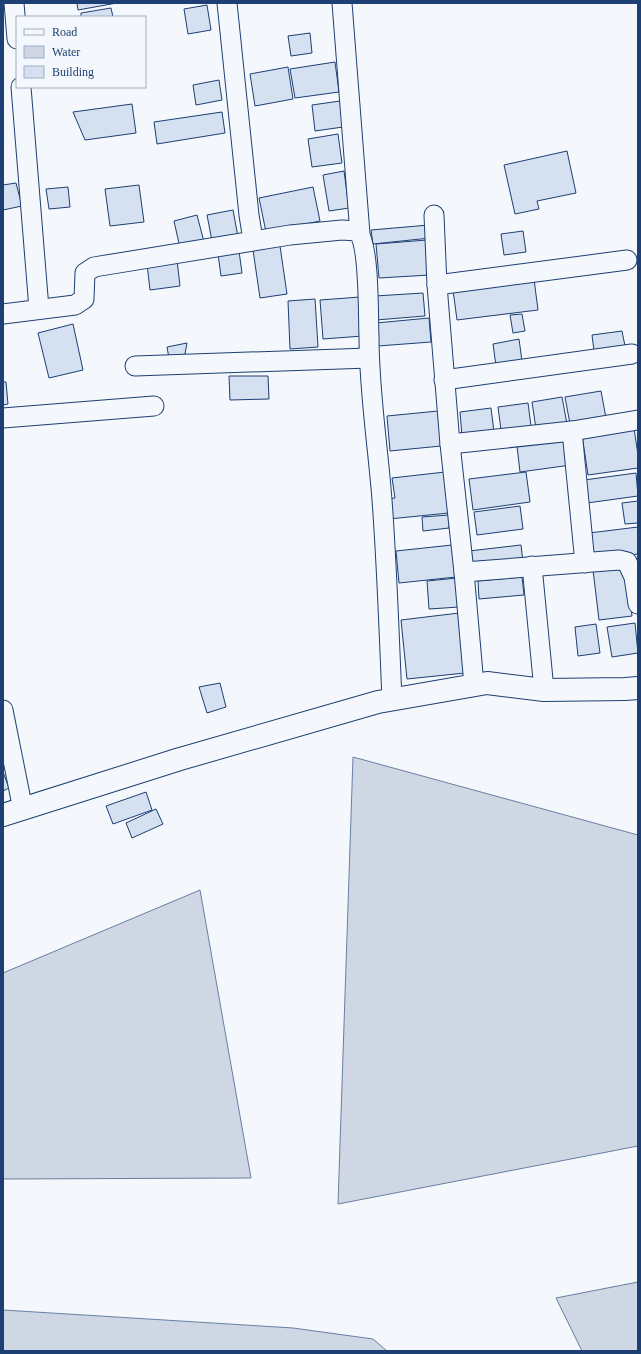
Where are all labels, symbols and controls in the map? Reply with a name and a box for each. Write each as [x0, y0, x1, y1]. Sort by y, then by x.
legend [16, 16, 146, 88]
text: Road [52, 25, 77, 39]
text: Water [52, 45, 80, 59]
text: Building [52, 65, 94, 79]

